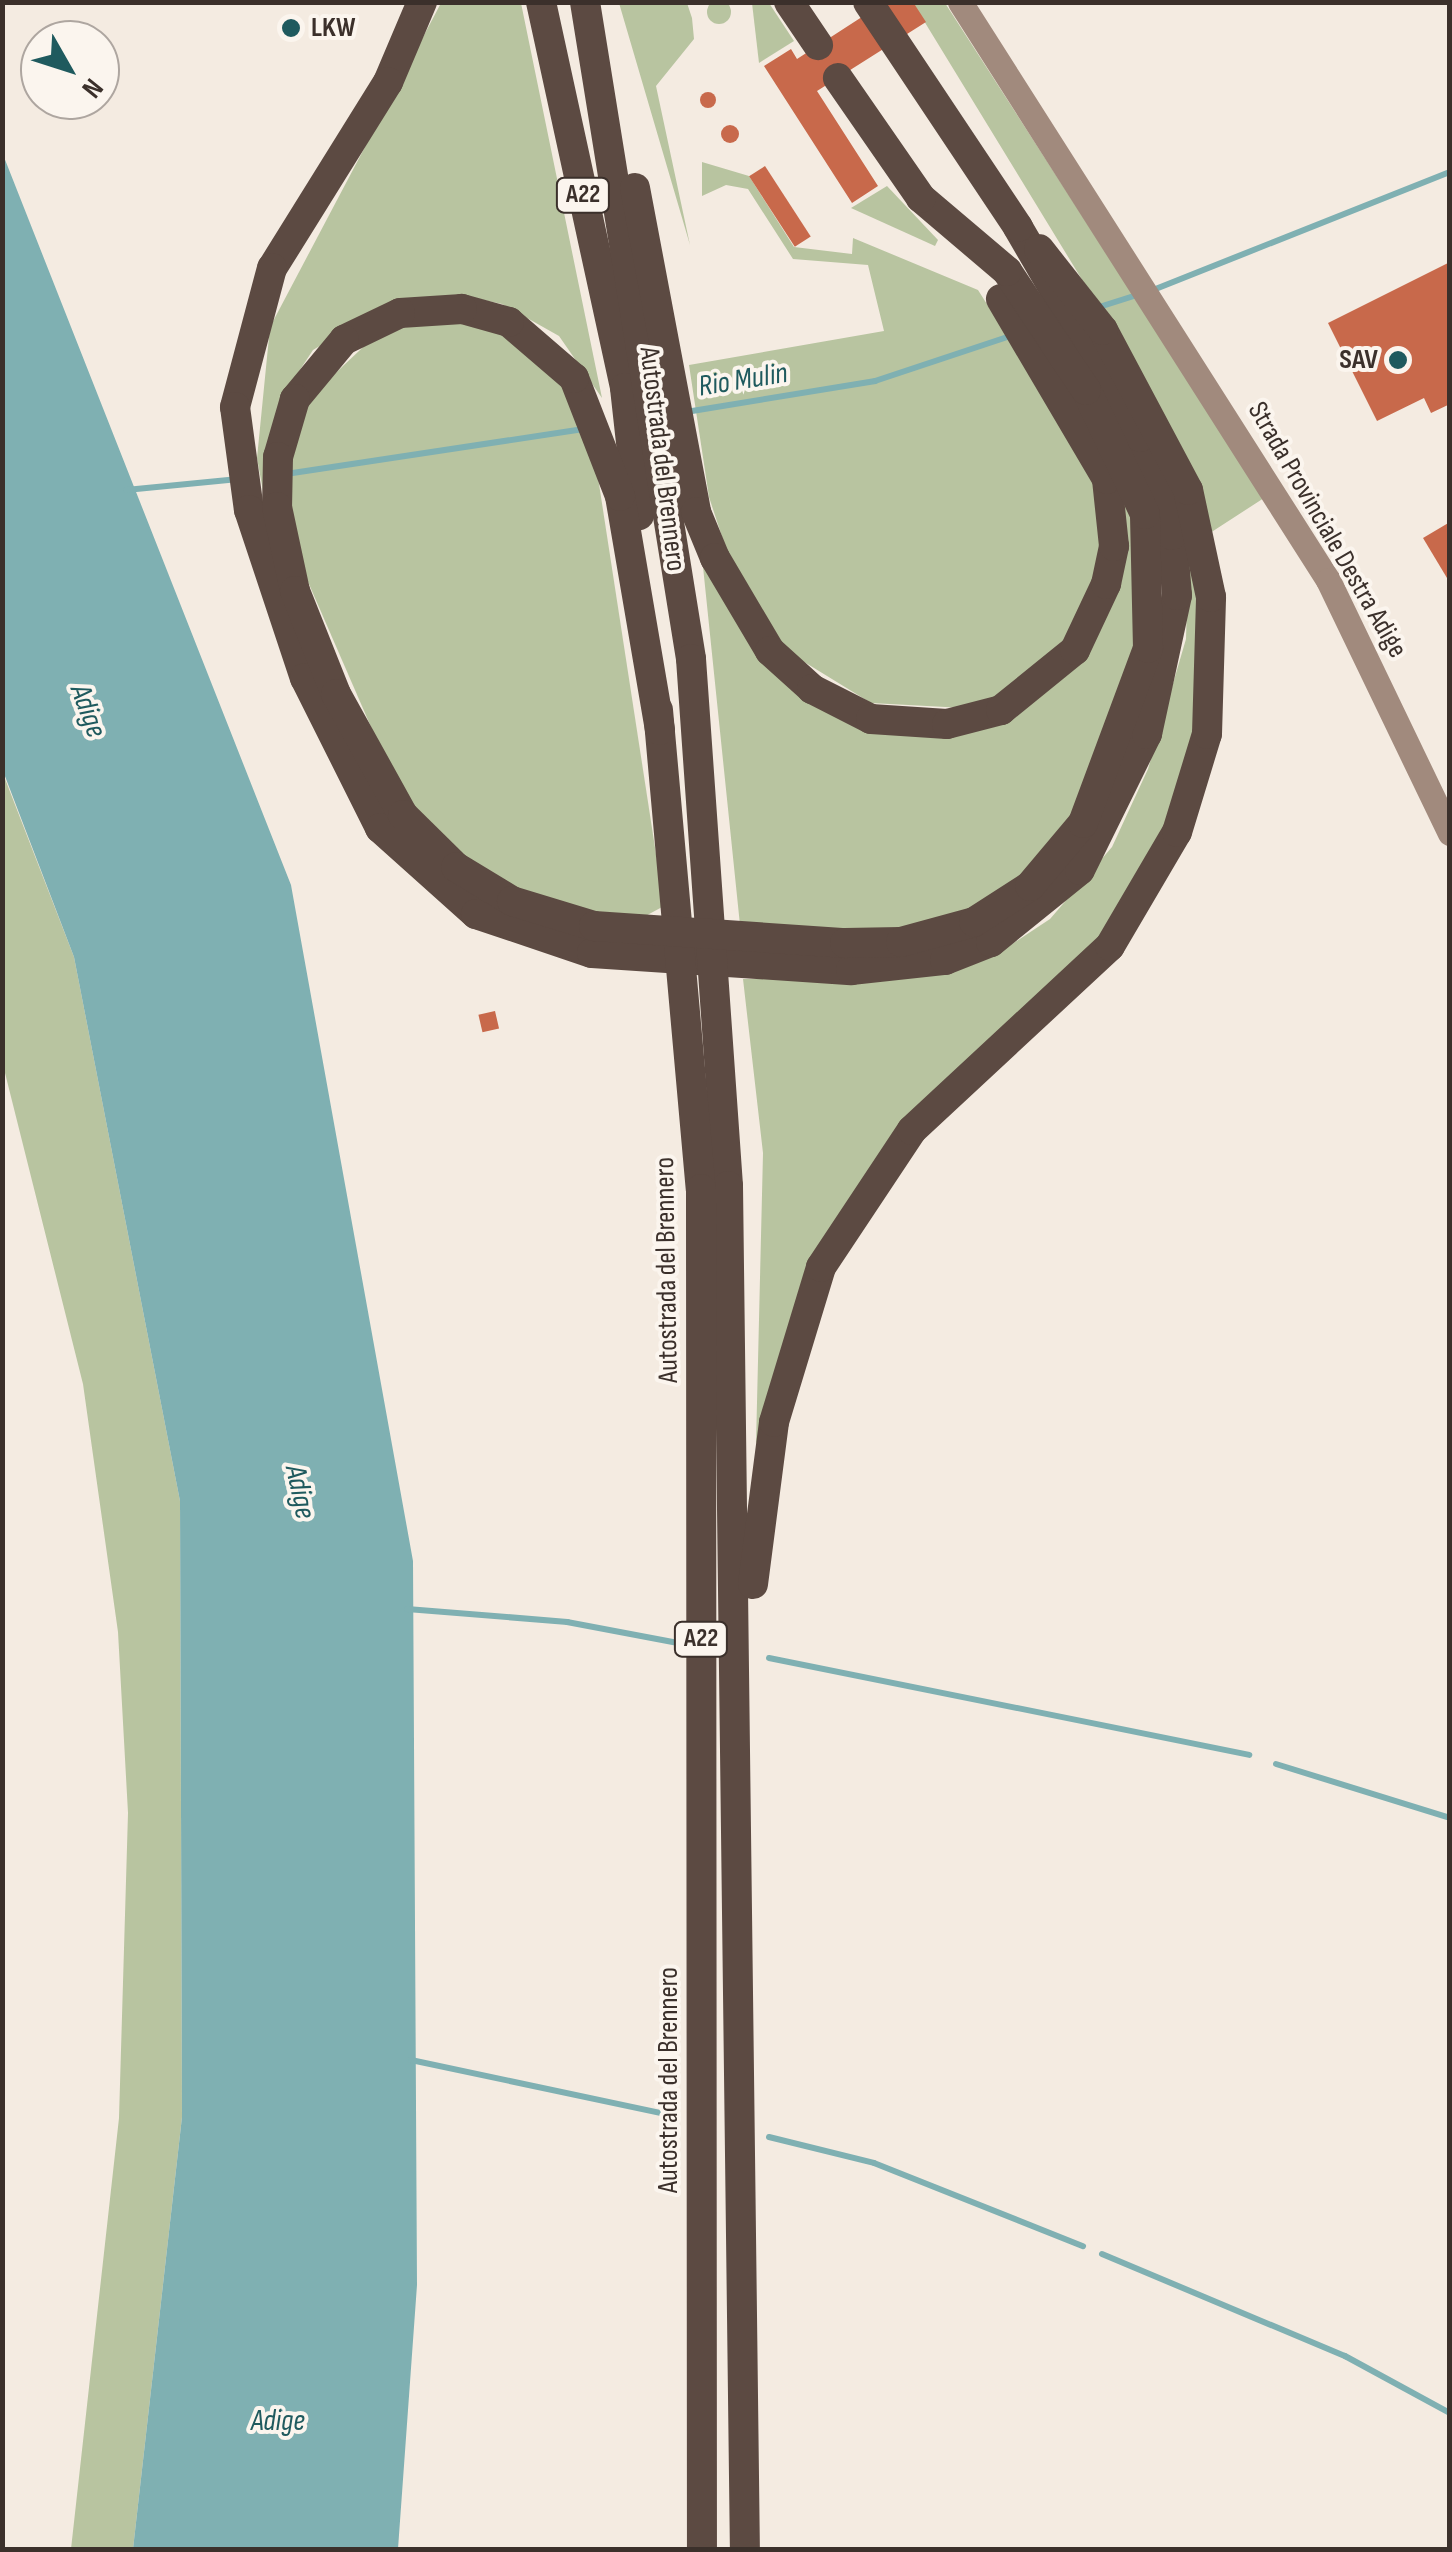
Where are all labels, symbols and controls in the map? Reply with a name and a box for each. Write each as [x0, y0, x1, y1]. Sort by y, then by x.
place label: LKW [311, 11, 356, 45]
marker: LKW [280, 17, 302, 39]
north arrow [20, 20, 120, 120]
text: N [75, 72, 110, 104]
road number: A22 [556, 175, 610, 215]
place label: SAV [1339, 343, 1378, 377]
street label: Autostrada del Brennero [632, 345, 692, 573]
marker: SAV [1387, 349, 1409, 371]
water label: Rio Mulin [696, 355, 790, 405]
street label: Strada Provinciale Destra Adige [1240, 396, 1414, 664]
water label: Adige [62, 680, 114, 742]
street label: Autostrada del Brennero [648, 1157, 686, 1383]
water label: Adige [277, 1462, 323, 1522]
road number: A22 [674, 1619, 728, 1659]
street label: Autostrada del Brennero [652, 1967, 686, 2193]
water label: Adige [251, 2403, 305, 2439]

